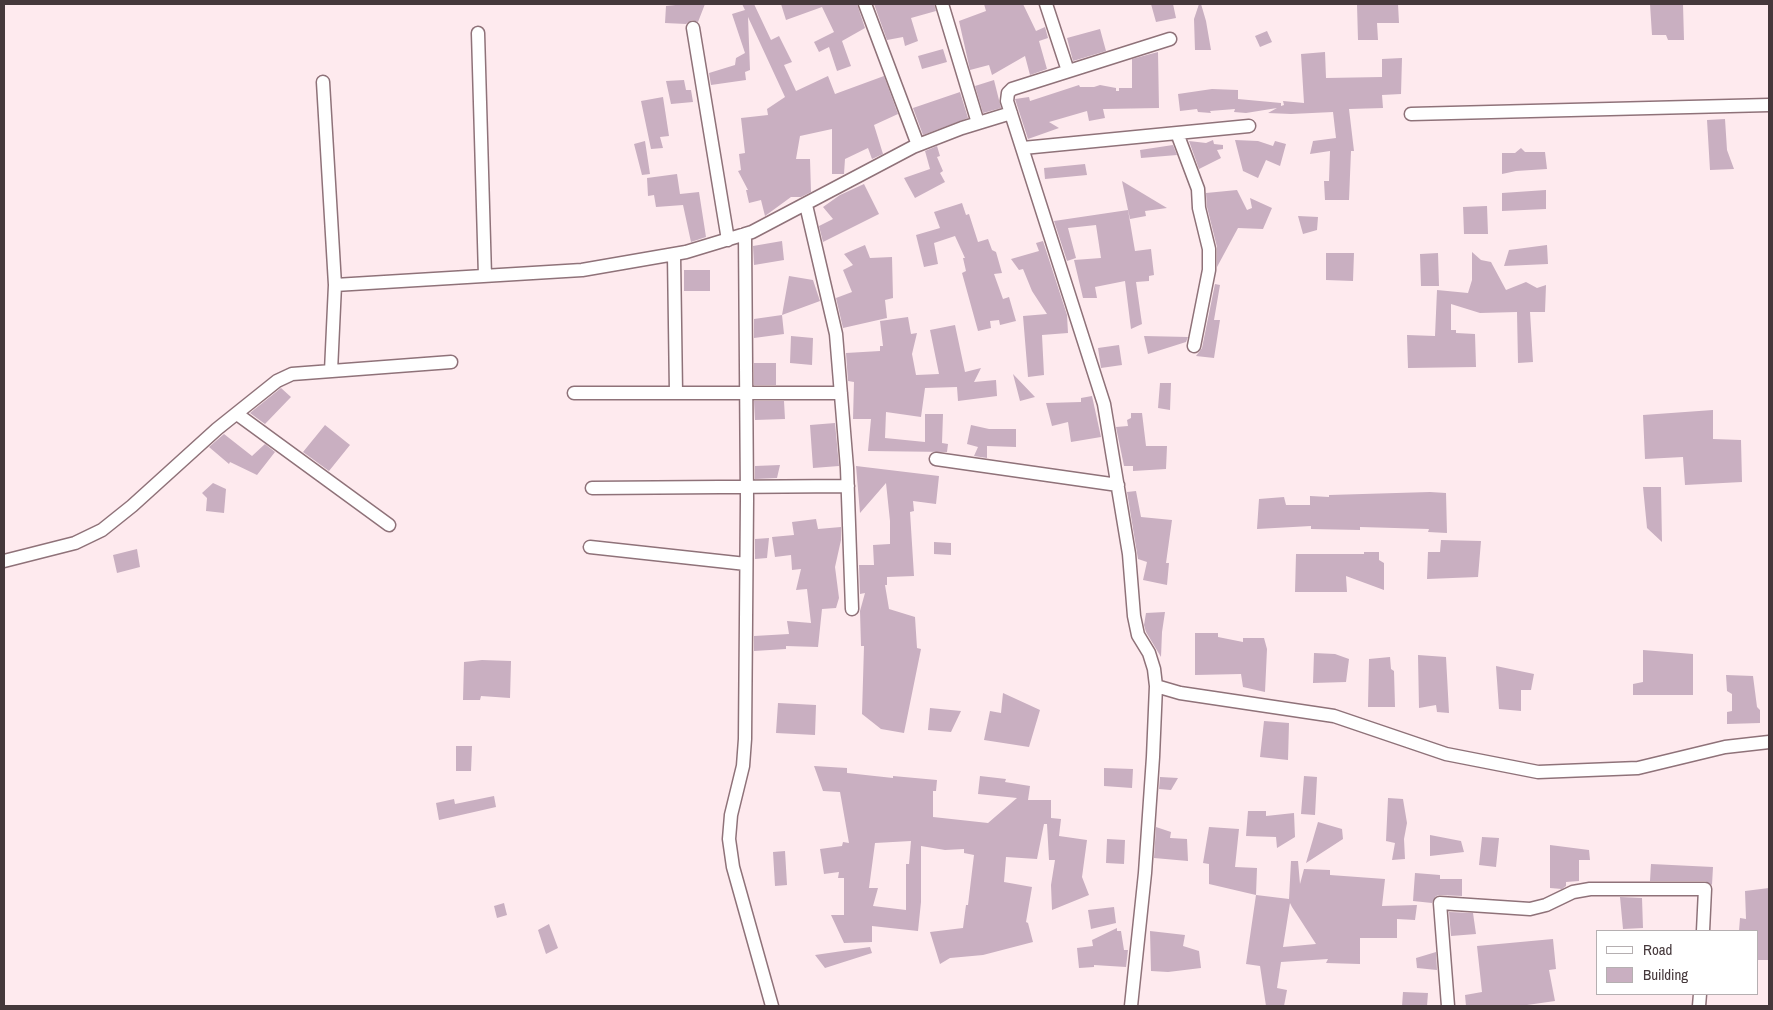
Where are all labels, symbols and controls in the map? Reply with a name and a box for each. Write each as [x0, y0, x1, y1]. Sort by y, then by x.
legend [1596, 930, 1758, 995]
text: Road [1643, 939, 1672, 960]
text: Building [1643, 964, 1688, 985]

